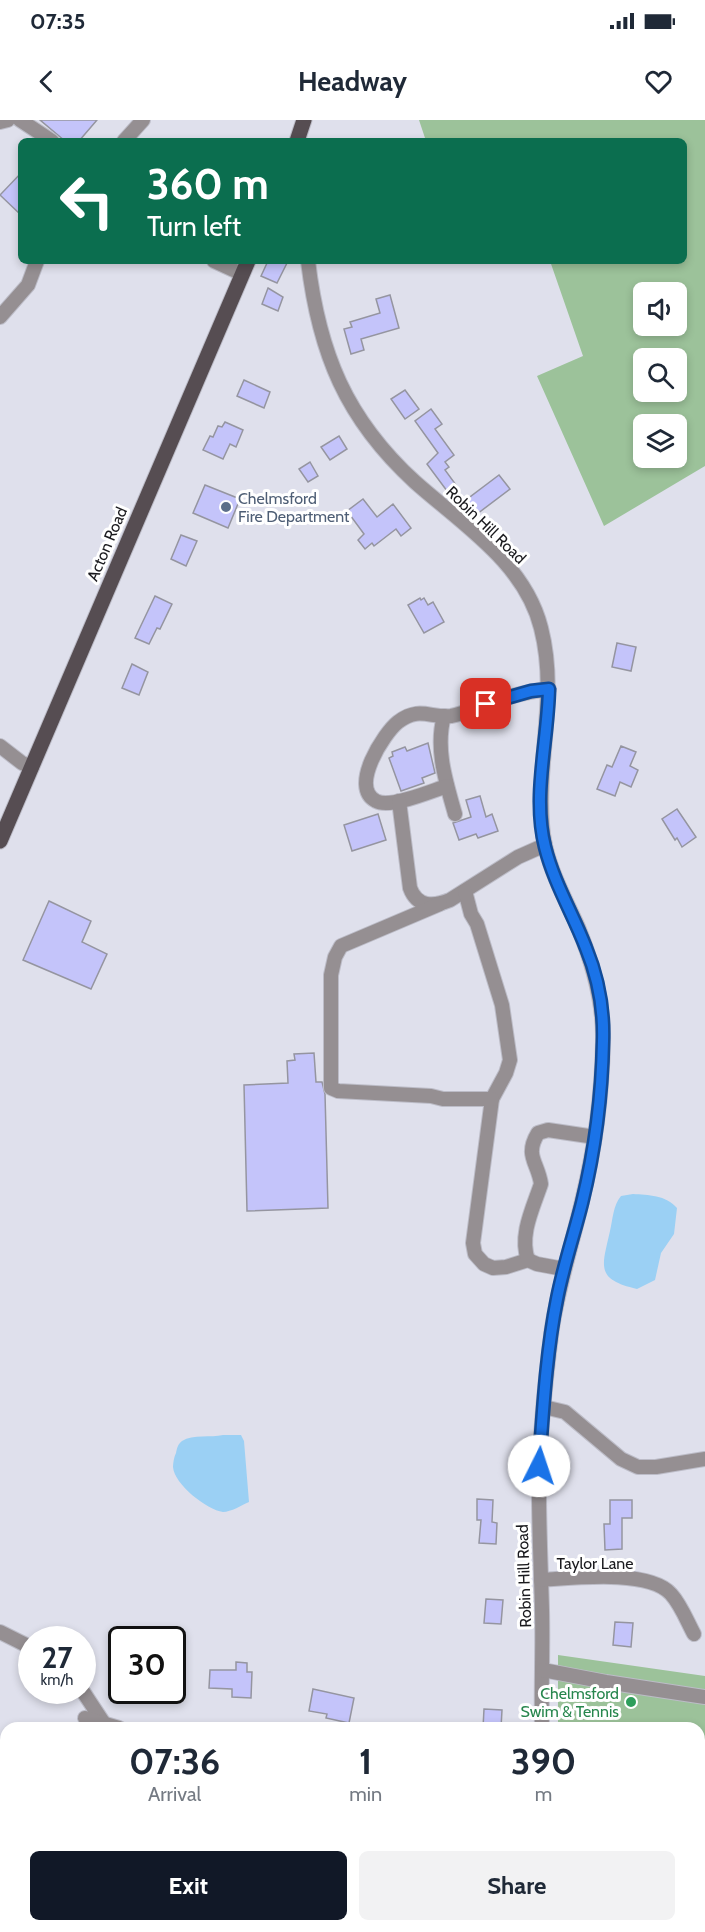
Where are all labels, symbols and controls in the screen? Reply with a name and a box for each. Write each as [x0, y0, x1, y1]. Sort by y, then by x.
text: 07:35 [30, 8, 85, 35]
icon: back [30, 65, 63, 98]
text: Headway [298, 65, 407, 98]
icon: heart [642, 65, 675, 98]
text: 360 m [147, 158, 269, 210]
icon: left [48, 162, 126, 240]
text: Turn left [147, 210, 241, 243]
map controls [633, 282, 687, 468]
button: sound [633, 282, 687, 336]
button: search [633, 348, 687, 402]
button: layers [633, 414, 687, 468]
street label: Robin Hill Road [442, 482, 530, 568]
place label: Chelmsford Fire Department [238, 489, 350, 526]
marker: Chelmsford Fire Department [219, 500, 233, 514]
street label: Acton Road [83, 504, 131, 584]
pin [460, 678, 511, 729]
icon: arrive [469, 687, 502, 720]
position arrow [507, 1434, 571, 1498]
street label: Robin Hill Road [513, 1524, 535, 1628]
street label: Taylor Lane [557, 1554, 633, 1573]
speed limit sign: 30 [108, 1626, 186, 1704]
text: 27 [41, 1639, 73, 1676]
text: km/h [41, 1671, 73, 1689]
place label: Chelmsford Swim & Tennis [520, 1684, 619, 1721]
marker: Chelmsford Swim & Tennis [624, 1695, 638, 1709]
text: 07:36 [129, 1739, 220, 1783]
text: 1 [359, 1739, 372, 1783]
text: 390 [511, 1739, 576, 1783]
text: Arrival [148, 1782, 201, 1806]
text: min [349, 1782, 382, 1806]
text: m [535, 1782, 552, 1806]
button: Exit [30, 1851, 347, 1920]
button: Share [359, 1851, 675, 1920]

